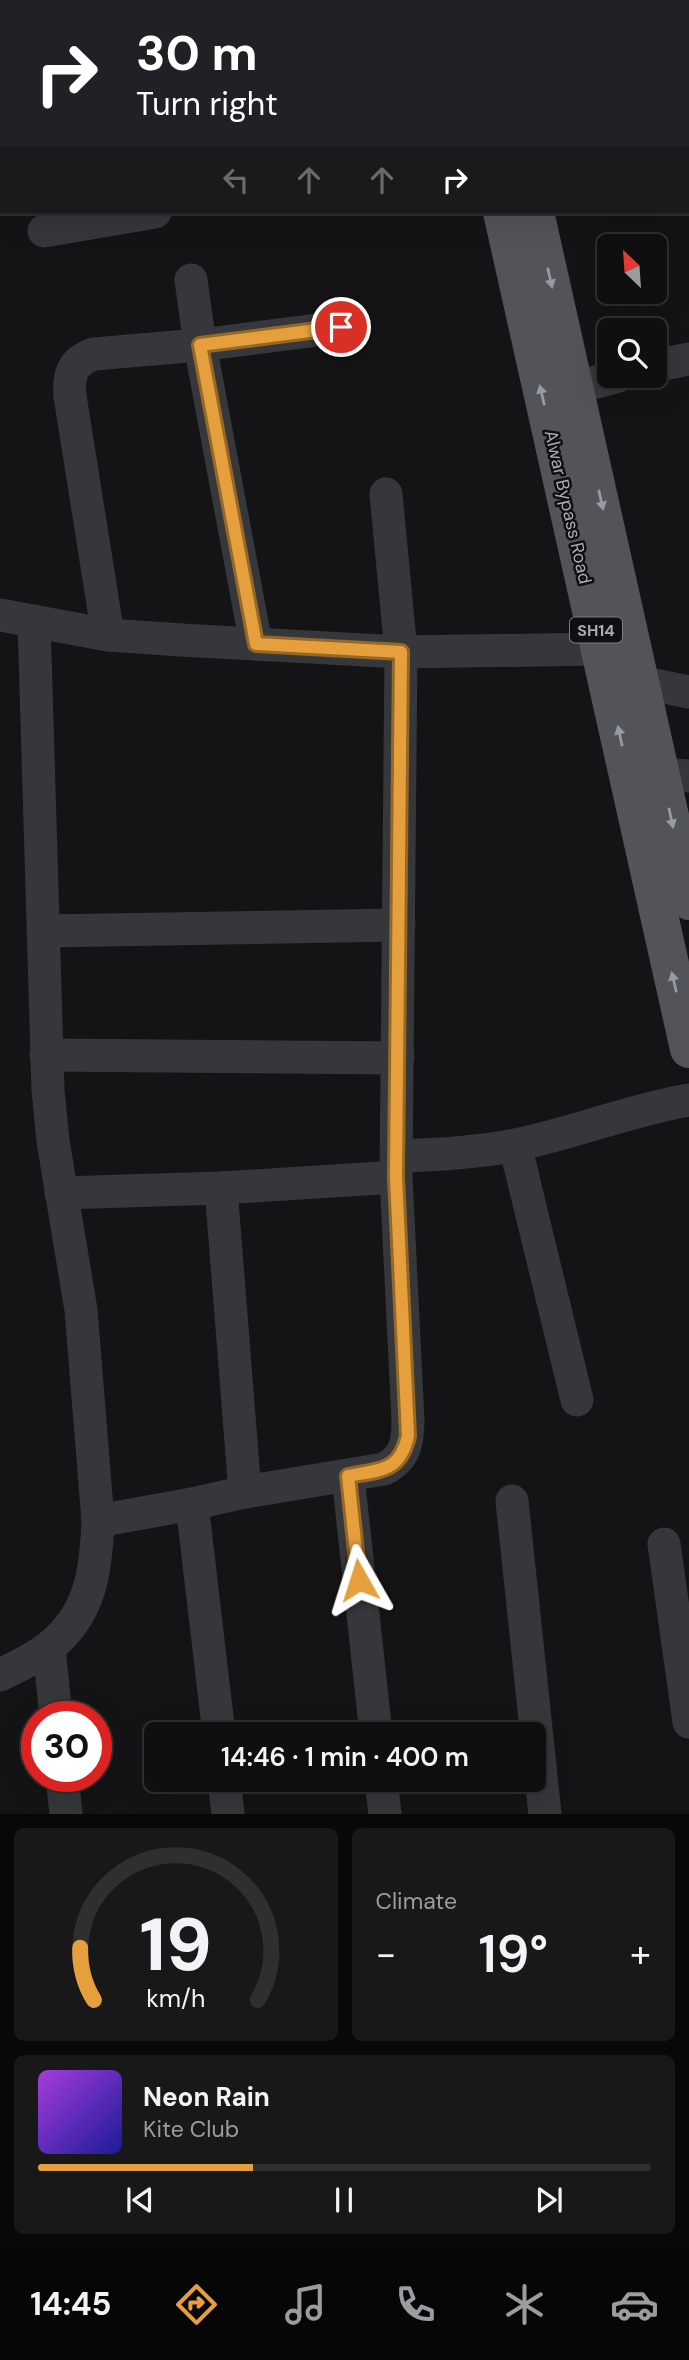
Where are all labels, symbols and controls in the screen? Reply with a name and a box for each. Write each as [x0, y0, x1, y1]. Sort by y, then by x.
text: 30 m [136, 21, 258, 85]
icon: right [21, 28, 112, 119]
text: Turn right [136, 83, 278, 125]
icon: left [217, 161, 255, 199]
icon: ahead [290, 161, 328, 199]
icon: ahead [363, 161, 401, 199]
icon: right [436, 161, 474, 199]
north arrow [597, 234, 667, 304]
map controls [597, 234, 667, 388]
one-way arrow [545, 267, 556, 289]
pin [311, 297, 371, 357]
icon: arrive [322, 308, 360, 346]
button: search [597, 318, 667, 388]
one-way arrow [536, 384, 547, 406]
street label: Alwar Bypass Road [539, 428, 597, 586]
one-way arrow [595, 489, 606, 511]
road number: SH14 [570, 618, 622, 642]
one-way arrow [614, 725, 625, 747]
one-way arrow [666, 807, 677, 829]
one-way arrow [669, 971, 680, 993]
position arrow [322, 1543, 396, 1617]
speed limit sign: 30 [21, 1701, 112, 1792]
text: 14:46 · 1 min · 400 m [221, 1740, 469, 1774]
text: Climate [376, 1886, 457, 1916]
text: 19 [139, 1899, 212, 1994]
text: 19° [478, 1920, 548, 1988]
text: − [376, 1929, 396, 1979]
text: + [630, 1929, 651, 1979]
text: km/h [146, 1982, 205, 2015]
text: Neon Rain [143, 2080, 270, 2114]
text: Kite Club [143, 2114, 239, 2144]
icon: previous [121, 2181, 159, 2219]
icon: pause [325, 2181, 363, 2219]
icon: next [530, 2181, 568, 2219]
icon: directions [172, 2280, 221, 2329]
icon: music [281, 2280, 330, 2329]
icon: phone [391, 2280, 440, 2329]
icon: climate [500, 2280, 549, 2329]
icon: car [610, 2280, 659, 2329]
text: 14:45 [30, 2283, 112, 2325]

